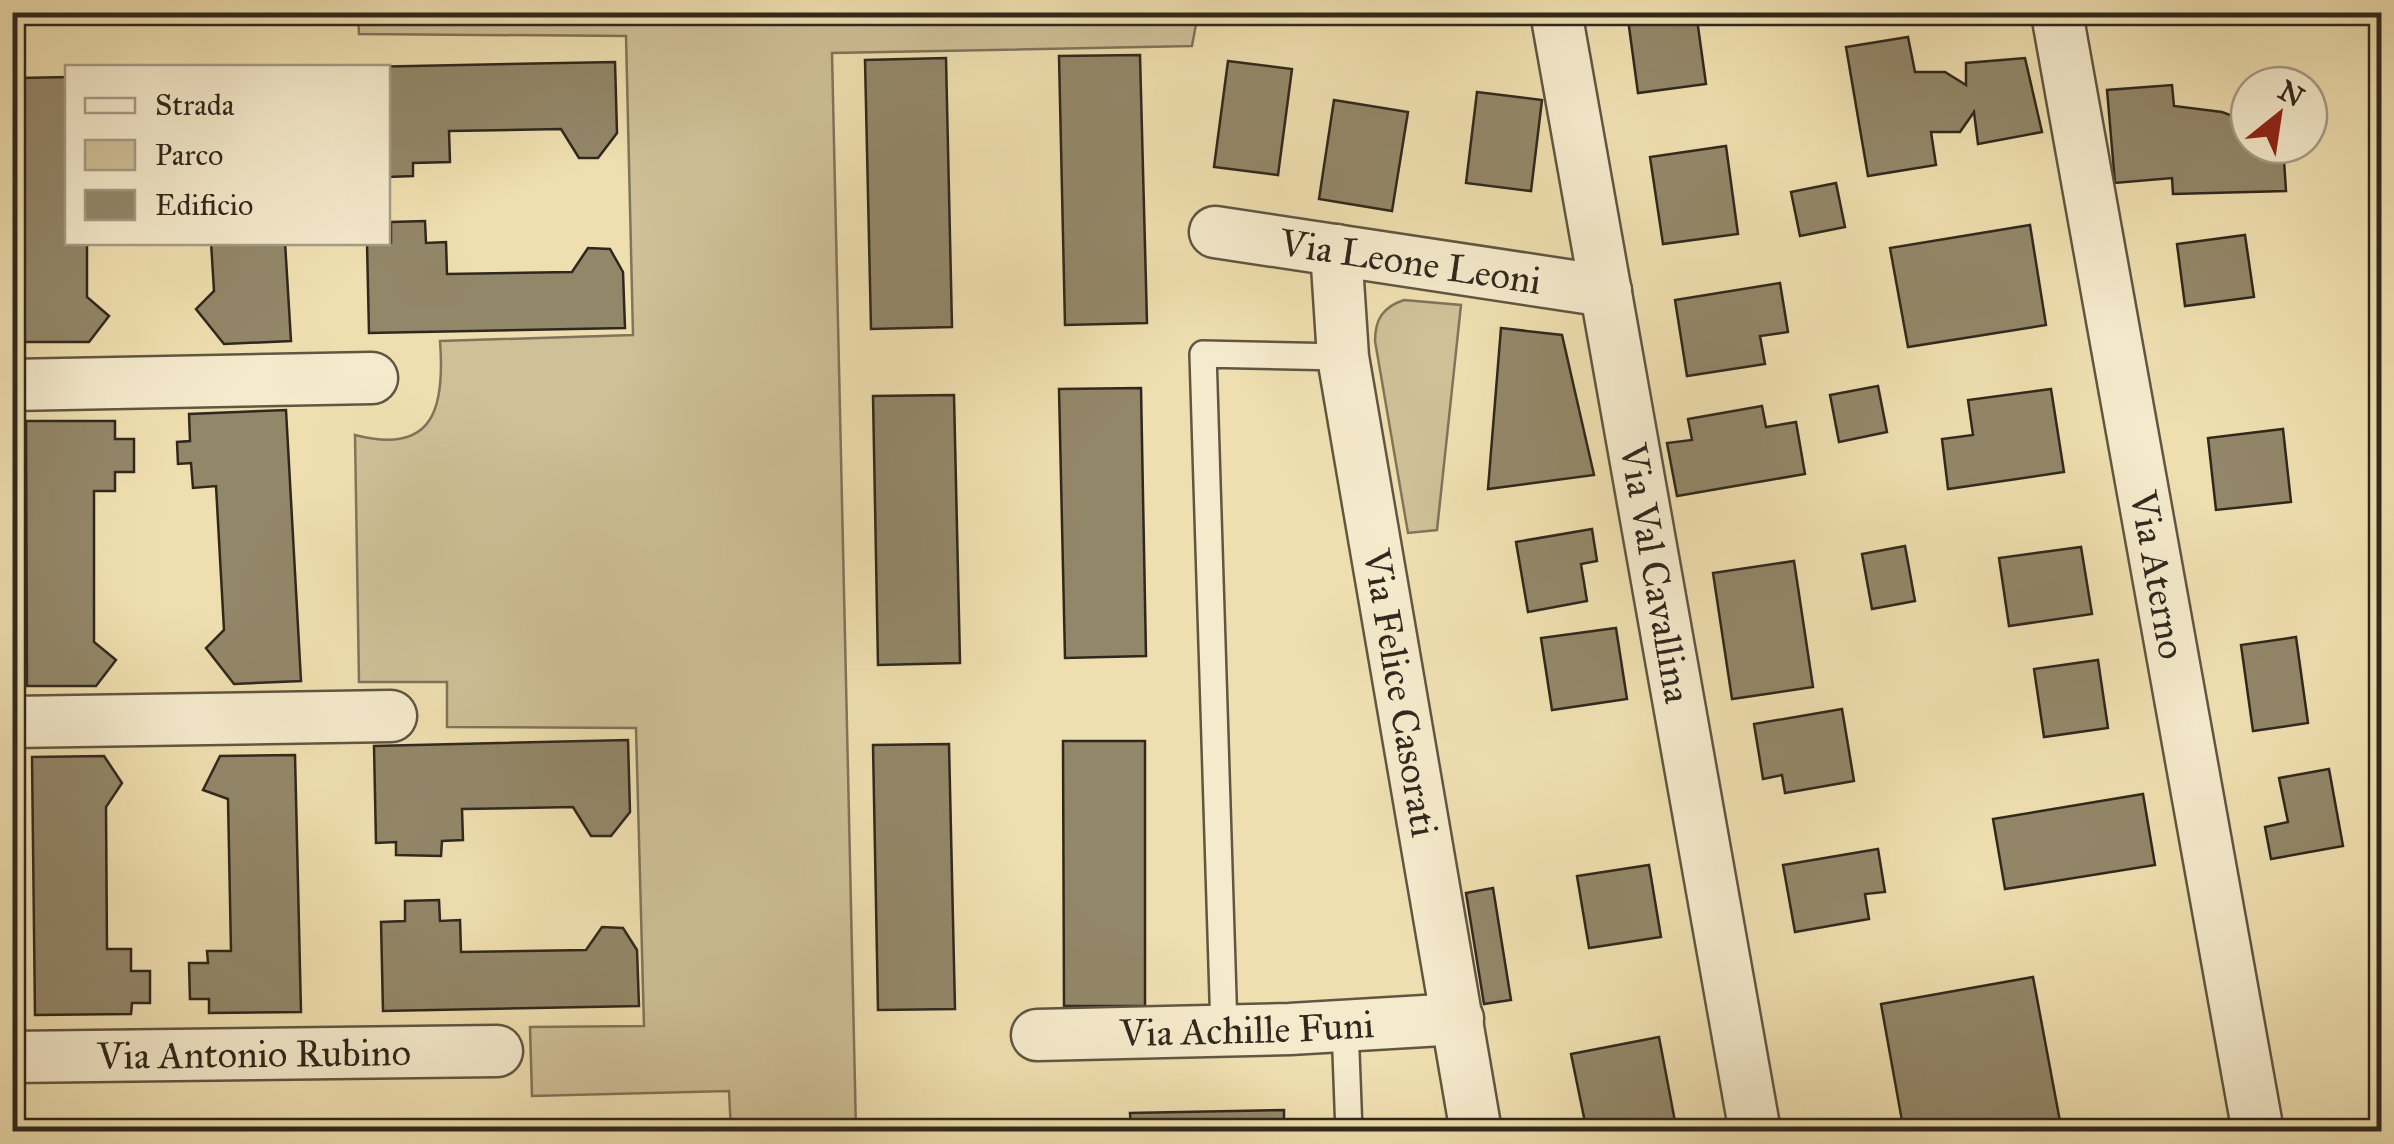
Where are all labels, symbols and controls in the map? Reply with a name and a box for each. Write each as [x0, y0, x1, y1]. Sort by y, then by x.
legend [65, 65, 390, 245]
north arrow [2229, 65, 2329, 165]
text: N [2272, 73, 2311, 115]
text: Strada [155, 87, 235, 123]
text: Parco [155, 137, 223, 173]
text: Edificio [155, 187, 253, 223]
street label: Via Leone Leoni [1276, 219, 1544, 304]
street label: Via Val Cavallina [1610, 439, 1701, 707]
street label: Via Aterno [2120, 486, 2196, 663]
street label: Via Felice Casorati [1353, 545, 1448, 840]
street label: Via Achille Funi [1118, 1001, 1375, 1056]
street label: Via Antonio Rubino [96, 1029, 411, 1079]

